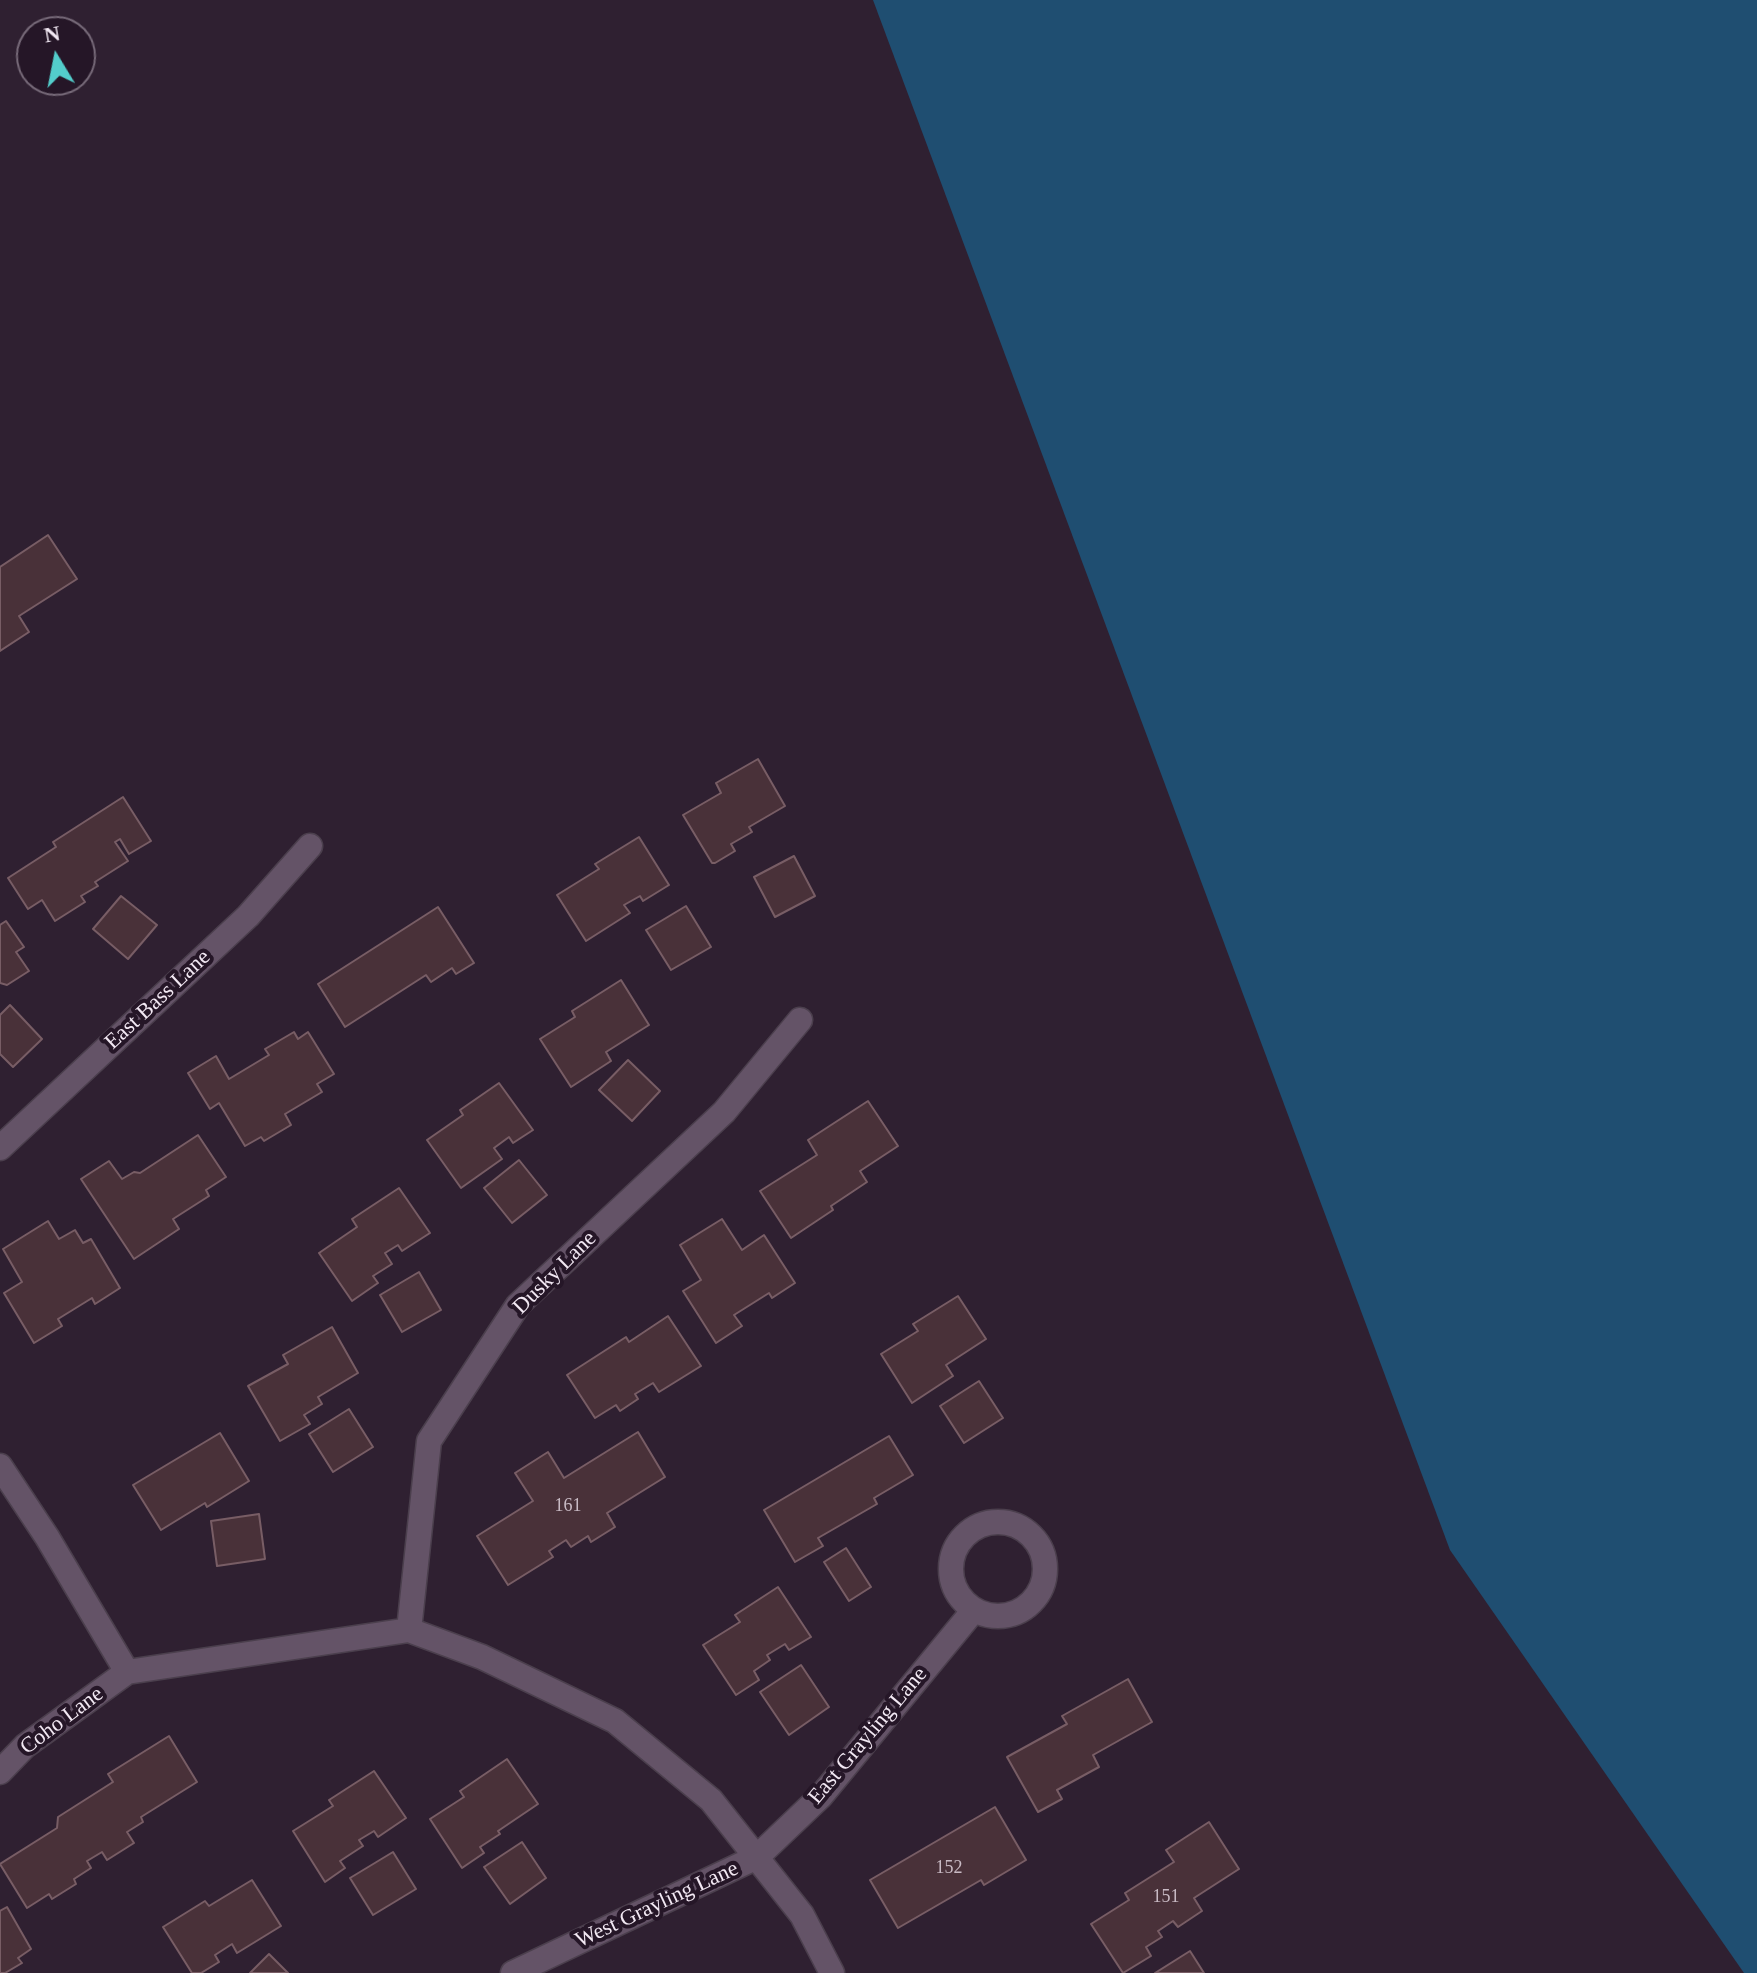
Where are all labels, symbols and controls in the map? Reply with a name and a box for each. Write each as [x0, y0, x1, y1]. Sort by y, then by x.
north arrow [16, 16, 96, 96]
text: N [42, 20, 62, 48]
street label: East Bass Lane [100, 945, 216, 1055]
street label: Dusky Lane [508, 1226, 602, 1320]
house number: 161 [554, 1495, 582, 1517]
street label: East Grayling Lane [803, 1662, 933, 1810]
street label: Coho Lane [15, 1681, 109, 1761]
street label: West Grayling Lane [571, 1856, 743, 1954]
house number: 152 [936, 1857, 962, 1879]
house number: 151 [1152, 1886, 1180, 1908]

